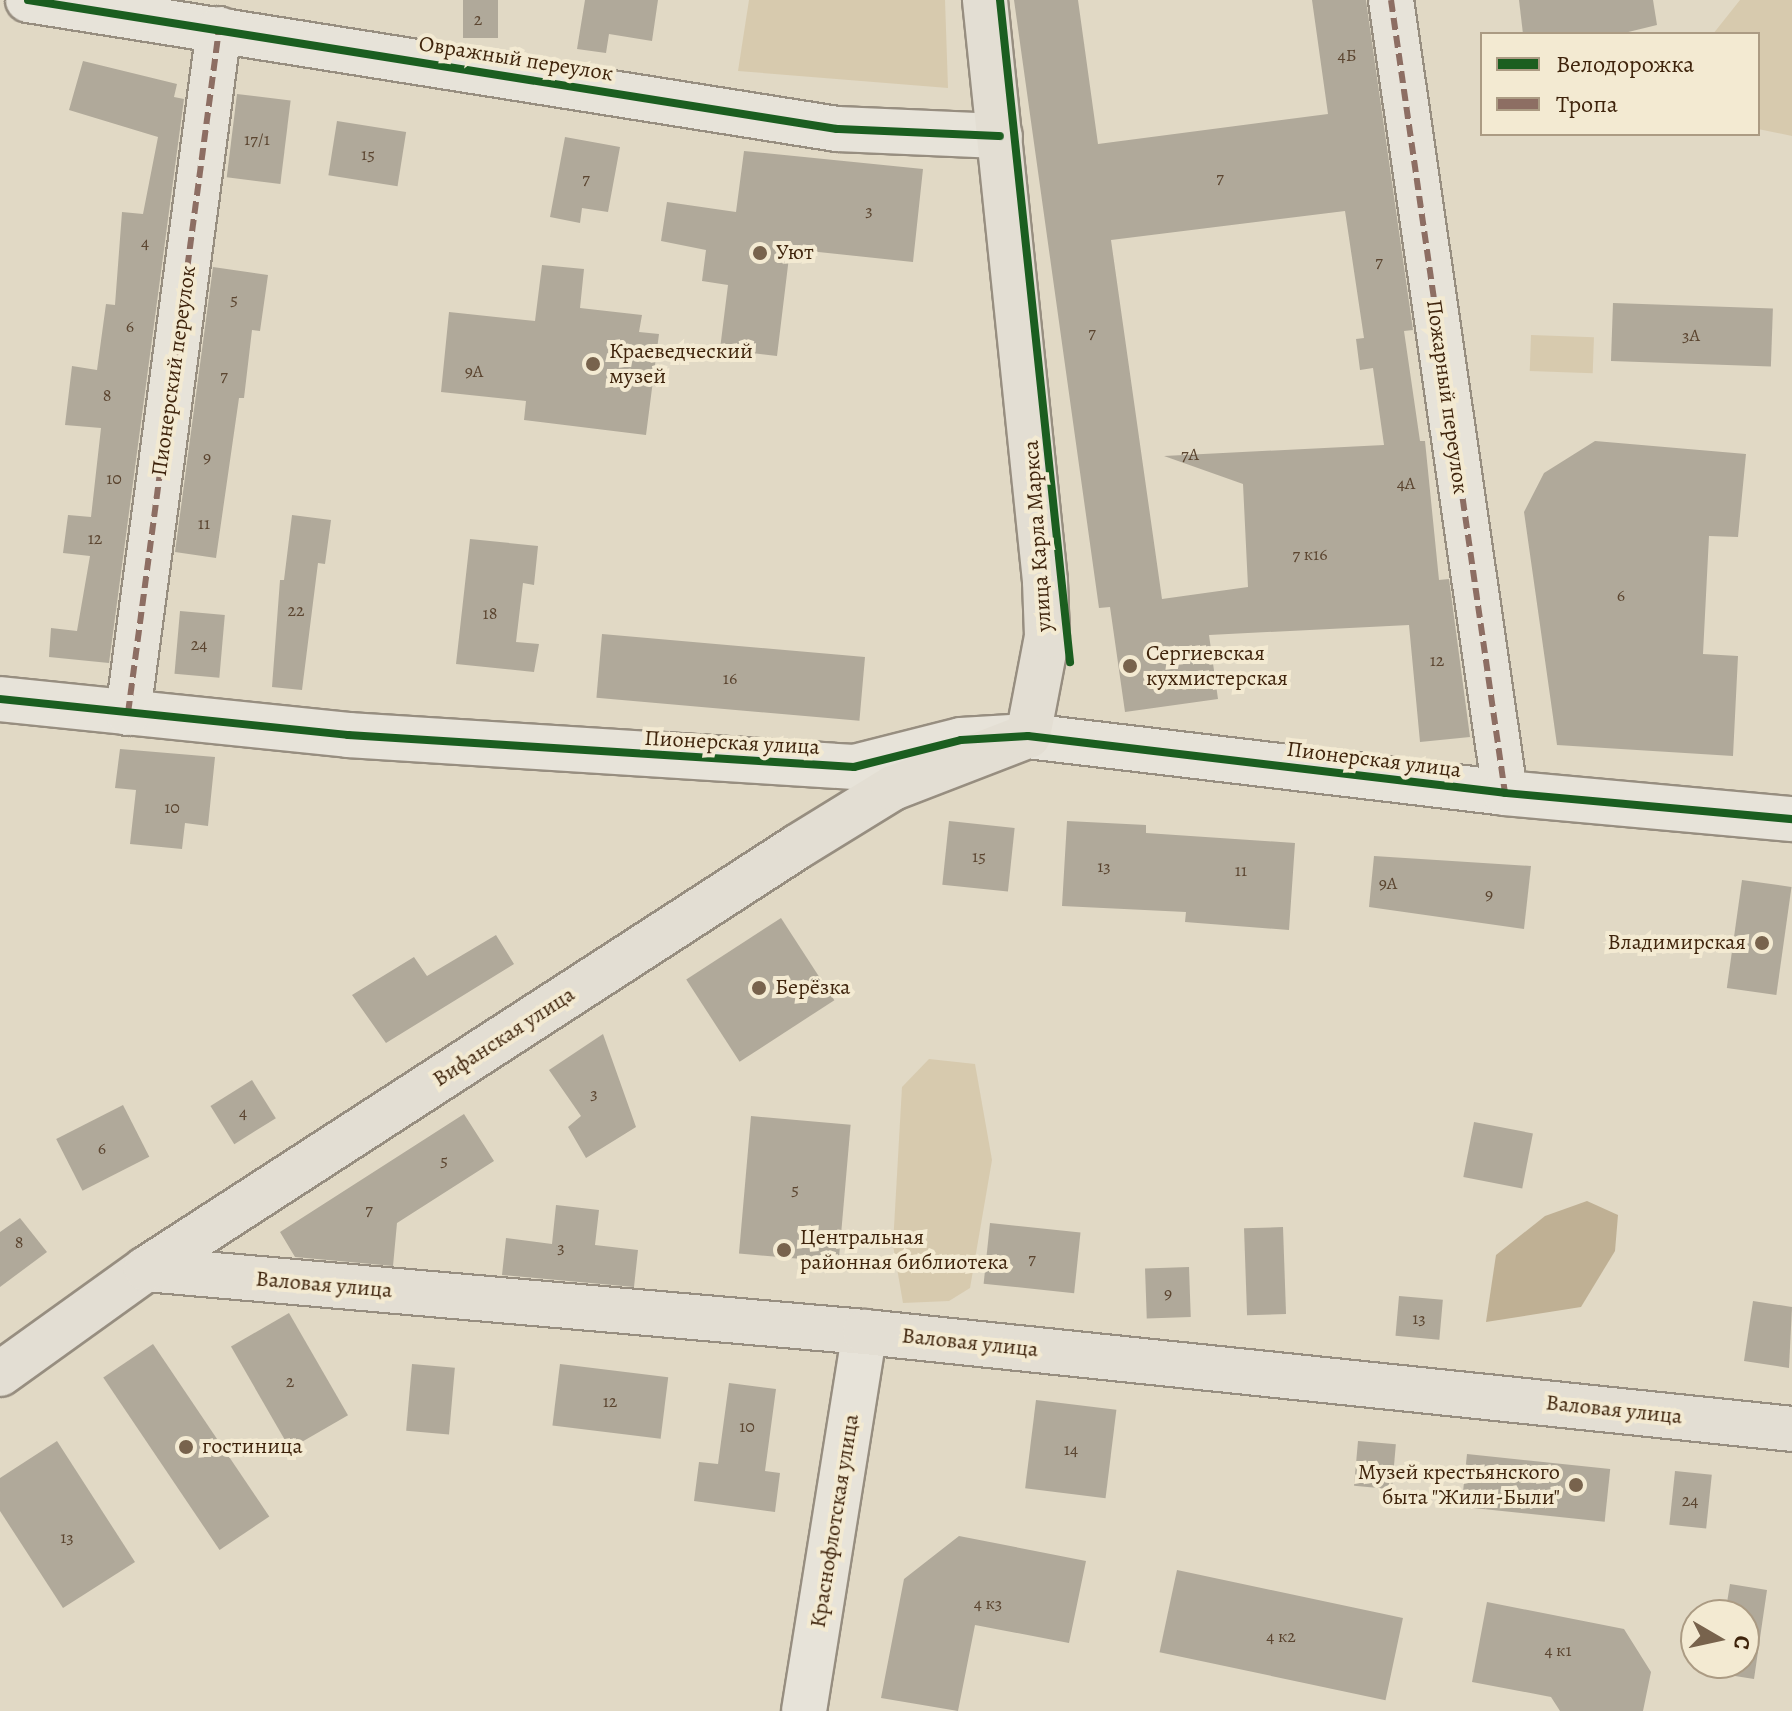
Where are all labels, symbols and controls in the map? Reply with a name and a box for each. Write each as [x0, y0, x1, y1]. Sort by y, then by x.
house number: 2 [474, 8, 482, 30]
street label: Овражный переулок [417, 31, 615, 87]
legend [1480, 32, 1760, 136]
house number: 4Б [1338, 44, 1356, 66]
text: Велодорожка [1556, 48, 1694, 80]
text: Тропа [1556, 88, 1618, 120]
house number: 17/1 [244, 128, 270, 150]
house number: 15 [361, 143, 375, 165]
house number: 7 [1216, 166, 1224, 188]
house number: 7 [582, 167, 590, 189]
house number: 3 [865, 199, 873, 221]
house number: 4 [141, 231, 149, 253]
place label: Уют [776, 240, 814, 266]
marker: Уют [751, 244, 769, 262]
house number: 7 [1375, 250, 1383, 272]
street label: Пионерский переулок [146, 264, 202, 478]
house number: 5 [230, 288, 238, 310]
street label: Пожарный переулок [1420, 298, 1474, 496]
house number: 6 [126, 315, 134, 337]
house number: 7 [1088, 321, 1096, 343]
house number: 3А [1682, 324, 1700, 346]
place label: Краеведческий музей [609, 338, 753, 390]
marker: Краеведческий музей [584, 355, 602, 373]
house number: 9А [465, 360, 483, 382]
house number: 7 [220, 364, 228, 386]
house number: 8 [103, 384, 111, 406]
street label: улица Карла Маркса [1018, 439, 1058, 633]
house number: 7А [1181, 443, 1199, 465]
house number: 9 [203, 446, 211, 468]
house number: 10 [106, 467, 122, 489]
house number: 4А [1397, 472, 1415, 494]
house number: 11 [198, 512, 210, 534]
house number: 12 [88, 527, 102, 549]
house number: 7 к16 [1293, 543, 1327, 565]
house number: 6 [1617, 584, 1625, 606]
house number: 22 [287, 599, 305, 621]
house number: 18 [483, 602, 497, 624]
house number: 24 [191, 633, 207, 655]
place label: Сергиевская кухмистерская [1146, 640, 1288, 692]
house number: 12 [1430, 649, 1444, 671]
marker: Сергиевская кухмистерская [1121, 657, 1139, 675]
house number: 16 [723, 667, 737, 689]
street label: Пионерская улица [644, 725, 820, 761]
street label: Пионерская улица [1285, 736, 1463, 784]
house number: 10 [164, 796, 180, 818]
house number: 15 [972, 845, 986, 867]
house number: 13 [1097, 855, 1111, 877]
house number: 11 [1235, 859, 1247, 881]
house number: 9А [1379, 872, 1397, 894]
house number: 9 [1485, 883, 1493, 905]
place label: Владимирская [1608, 930, 1746, 956]
marker: Владимирская [1753, 934, 1771, 952]
place label: Берёзка [775, 975, 850, 1001]
marker: Берёзка [750, 979, 768, 997]
street label: Вифанская улица [428, 981, 580, 1093]
house number: 3 [590, 1082, 598, 1104]
house number: 4 [239, 1101, 247, 1123]
house number: 6 [98, 1137, 106, 1159]
house number: 5 [440, 1149, 448, 1171]
house number: 5 [791, 1178, 799, 1200]
house number: 7 [365, 1198, 373, 1220]
place label: Центральная районная библиотека [800, 1224, 1008, 1276]
house number: 8 [15, 1231, 23, 1253]
house number: 3 [557, 1236, 565, 1258]
marker: Центральная районная библиотека [775, 1241, 793, 1259]
house number: 7 [1028, 1247, 1036, 1269]
street label: Валовая улица [255, 1266, 393, 1304]
house number: 9 [1164, 1282, 1172, 1304]
house number: 13 [1412, 1307, 1426, 1329]
street label: Валовая улица [900, 1323, 1040, 1363]
house number: 2 [286, 1370, 294, 1392]
house number: 12 [603, 1390, 617, 1412]
street label: Валовая улица [1544, 1390, 1684, 1430]
street label: Краснофлотская улица [805, 1412, 865, 1630]
house number: 10 [739, 1415, 755, 1437]
place label: гостиница [202, 1434, 303, 1460]
marker: гостиница [177, 1438, 195, 1456]
house number: 14 [1064, 1438, 1078, 1460]
place label: Музей крестьянского быта "Жили-Были" [1358, 1459, 1560, 1510]
marker: Музей крестьянского быта "Жили-Были" [1567, 1476, 1585, 1494]
house number: 24 [1682, 1489, 1698, 1511]
house number: 13 [60, 1526, 74, 1548]
house number: 4 к3 [974, 1592, 1002, 1614]
north arrow [1680, 1599, 1760, 1679]
house number: 4 к2 [1266, 1625, 1296, 1647]
text: С [1726, 1633, 1758, 1651]
house number: 4 к1 [1544, 1639, 1572, 1661]

